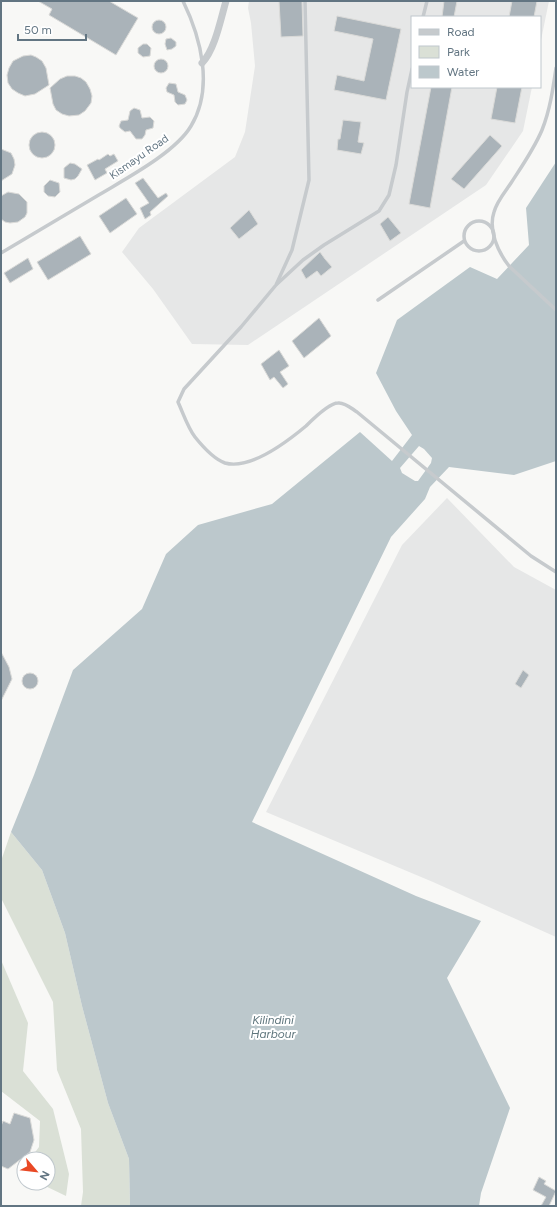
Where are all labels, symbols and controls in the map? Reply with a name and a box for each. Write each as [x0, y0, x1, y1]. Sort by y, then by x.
scale bar [18, 16, 86, 42]
legend [411, 16, 541, 88]
text: 50 m [24, 23, 52, 37]
text: Road [447, 25, 475, 39]
text: Park [447, 45, 470, 59]
text: Water [447, 65, 479, 79]
street label: Kismayu Road [107, 132, 171, 182]
water label: Kilindini Harbour [251, 1013, 296, 1041]
north arrow [16, 1151, 56, 1191]
text: N [37, 1169, 52, 1182]

